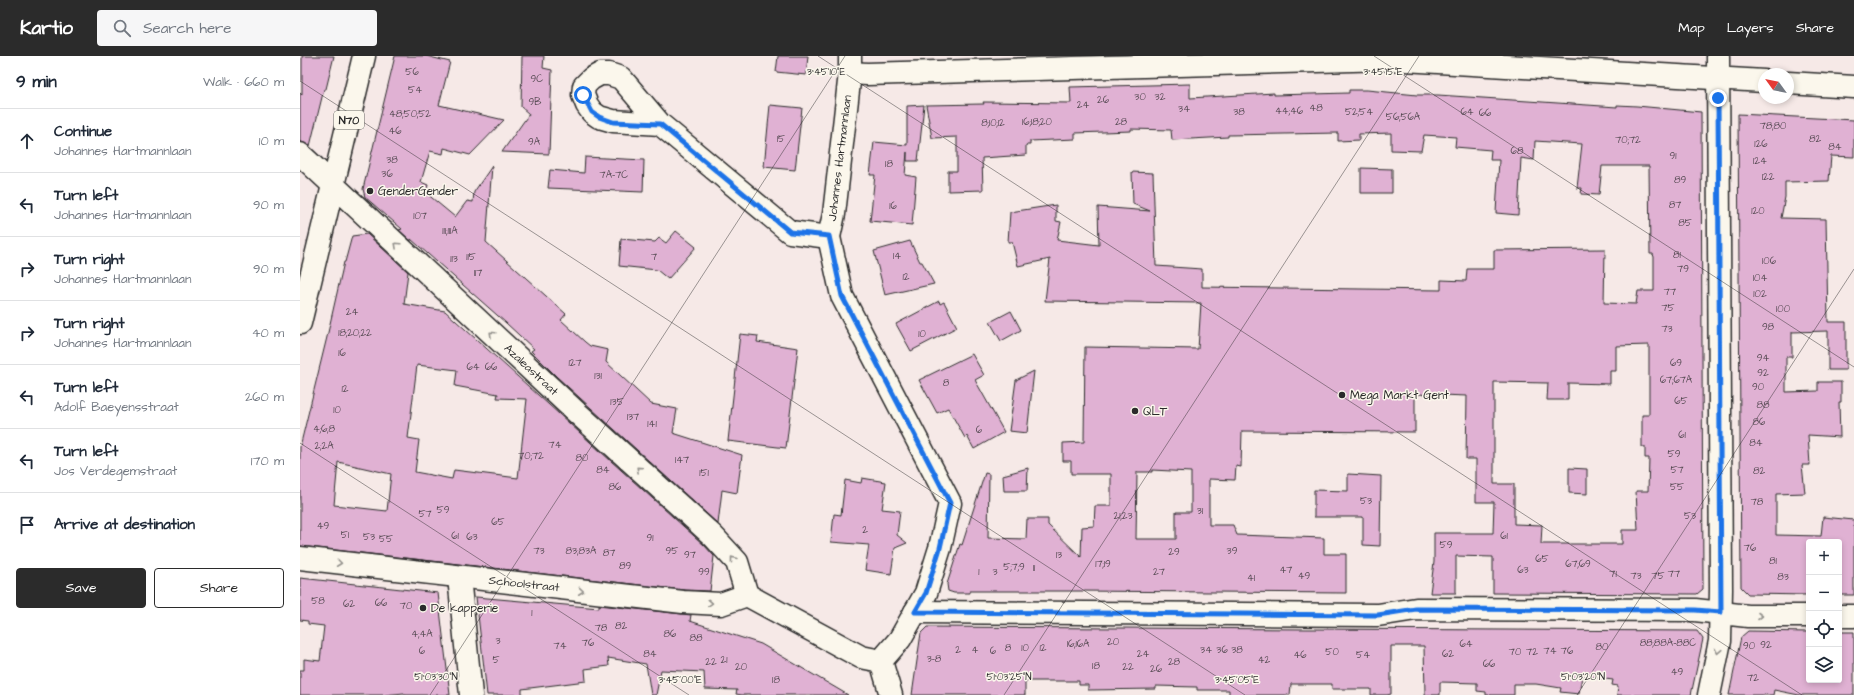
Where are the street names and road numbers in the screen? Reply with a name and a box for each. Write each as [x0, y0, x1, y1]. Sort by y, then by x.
street label: Johannes Hartmannlaan [824, 94, 856, 222]
road number: N70 [334, 111, 364, 129]
street label: Azaleastraat [500, 340, 562, 400]
street label: Schoolstraat [488, 572, 560, 596]

